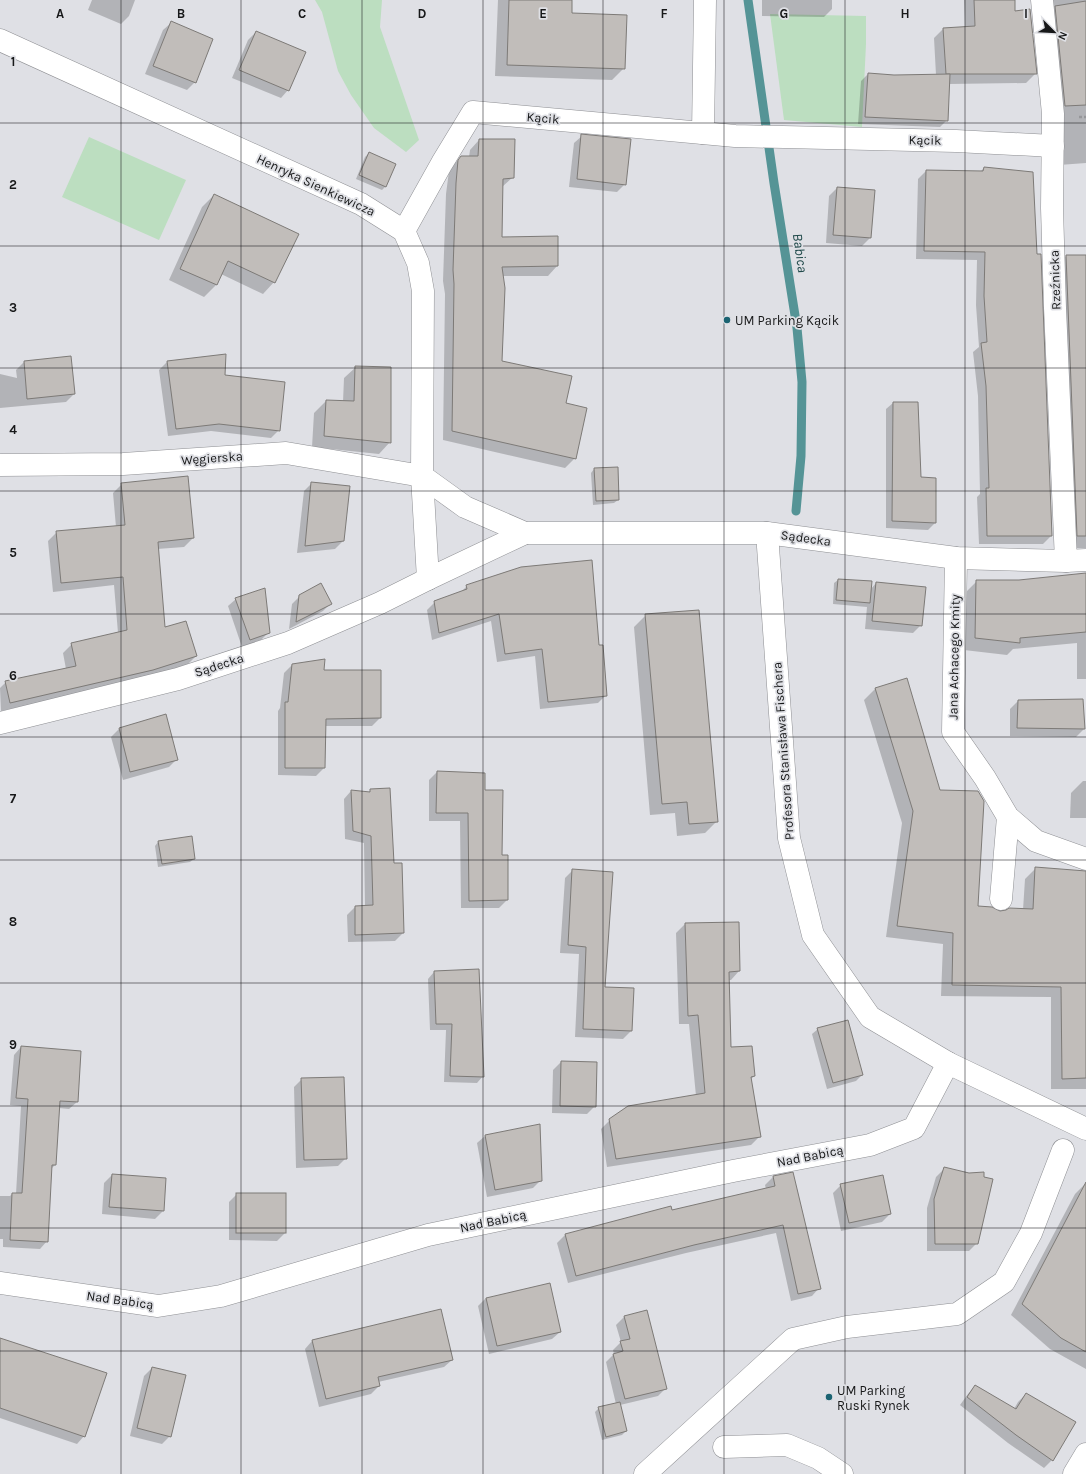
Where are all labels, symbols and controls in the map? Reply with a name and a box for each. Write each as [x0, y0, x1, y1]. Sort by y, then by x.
text: A [56, 6, 64, 21]
text: B [177, 6, 185, 21]
text: C [298, 6, 306, 21]
text: D [418, 6, 427, 21]
text: E [539, 6, 547, 21]
text: F [660, 6, 668, 21]
text: G [780, 6, 788, 21]
text: H [900, 6, 910, 21]
text: I [1024, 6, 1028, 21]
north arrow [1034, 12, 1074, 52]
text: N [1055, 30, 1070, 42]
text: 1 [11, 54, 15, 69]
street label: Kącik [526, 109, 560, 127]
street label: Kącik [908, 132, 942, 148]
street label: Henryka Sienkiewicza [254, 151, 378, 219]
text: 2 [9, 177, 17, 192]
water label: Babica [789, 232, 811, 274]
street label: Rzeźnicka [1046, 250, 1064, 310]
text: 3 [9, 300, 17, 315]
place label: UM Parking Kącik [735, 313, 839, 328]
marker: UM Parking Kącik [722, 315, 732, 325]
text: 4 [9, 422, 17, 437]
street label: Węgierska [181, 448, 243, 468]
street label: Sądecka [780, 527, 832, 549]
text: 5 [9, 545, 17, 560]
street label: Jana Achacego Kmity [945, 594, 963, 720]
street label: Sądecka [193, 650, 245, 680]
street label: Profesora Stanisława Fischera [769, 661, 797, 841]
text: 6 [9, 668, 17, 683]
text: 7 [10, 791, 17, 806]
text: 8 [9, 914, 17, 929]
text: 9 [9, 1037, 17, 1052]
street label: Nad Babicą [775, 1142, 845, 1170]
street label: Nad Babicą [458, 1207, 528, 1235]
street label: Nad Babicą [86, 1288, 154, 1312]
place label: UM Parking Ruski Rynek [837, 1383, 910, 1413]
marker: UM Parking Ruski Rynek [824, 1392, 834, 1402]

